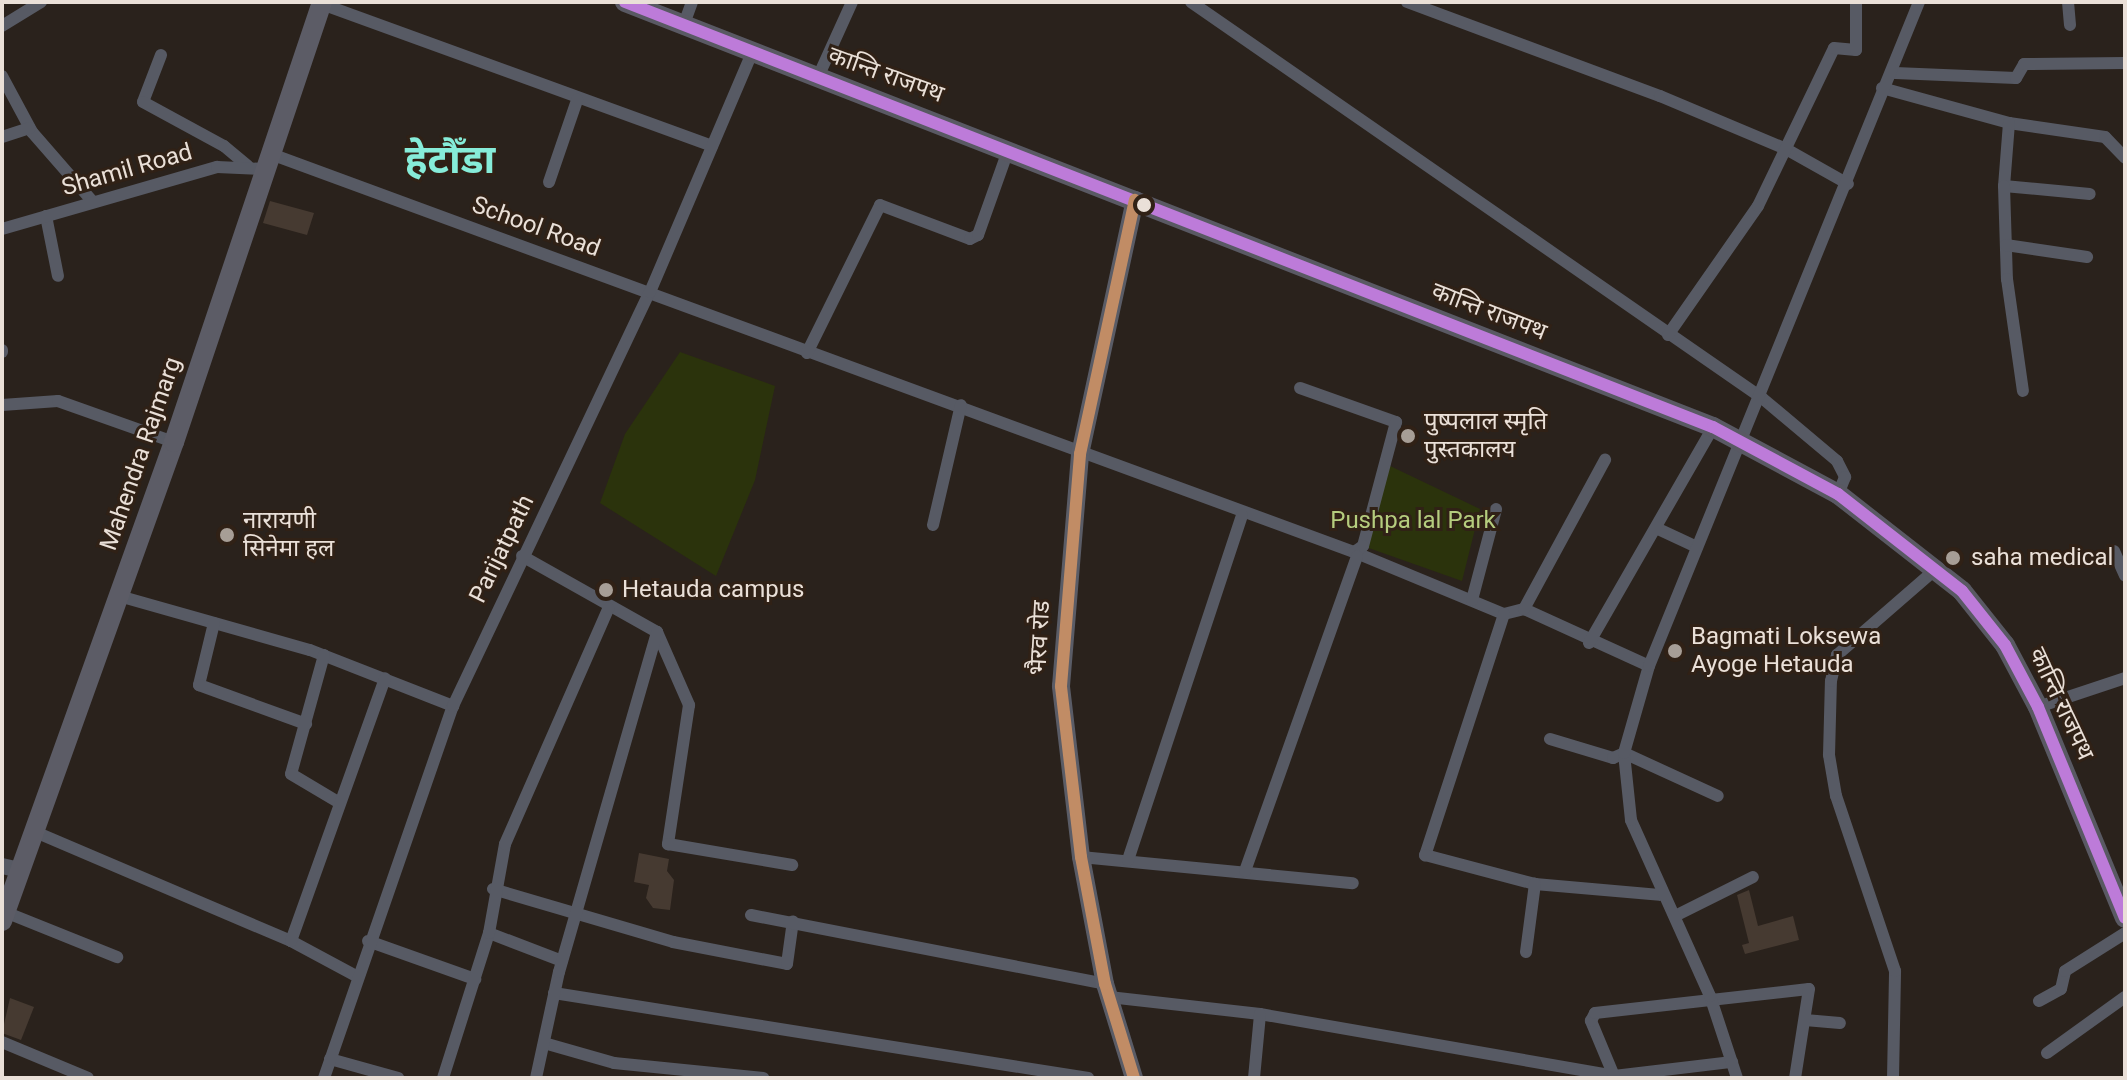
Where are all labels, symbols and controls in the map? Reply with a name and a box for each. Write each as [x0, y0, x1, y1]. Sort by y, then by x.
street label: कान्ति राजपथ [824, 41, 948, 109]
district label: हेटौँडा [405, 136, 495, 184]
street label: Shamil Road [59, 138, 195, 202]
street label: School Road [468, 191, 604, 263]
unlabelled marker [1136, 197, 1152, 213]
street label: कान्ति राजपथ [1427, 277, 1551, 347]
street label: Mahendra Rajmarg [94, 354, 188, 554]
place label: पुष्पलाल स्मृति पुस्तकालय [1424, 408, 1547, 464]
marker: पुष्पलाल स्मृति पुस्तकालय [1399, 427, 1417, 445]
street label: Parijatpath [464, 490, 540, 608]
place label: नारायणी सिनेमा हल [243, 507, 334, 563]
park label: Pushpa lal Park [1330, 507, 1496, 535]
marker: नारायणी सिनेमा हल [218, 526, 236, 544]
place label: saha medical [1971, 544, 2113, 572]
marker: saha medical [1942, 547, 1964, 569]
place label: Hetauda campus [622, 576, 804, 604]
marker: Hetauda campus [597, 581, 615, 599]
street label: भैरव रोड [1024, 600, 1056, 676]
place label: Bagmati Loksewa Ayoge Hetauda [1691, 623, 1881, 679]
marker: Bagmati Loksewa Ayoge Hetauda [1666, 642, 1684, 660]
street label: कान्ति राजपथ [2022, 643, 2100, 765]

